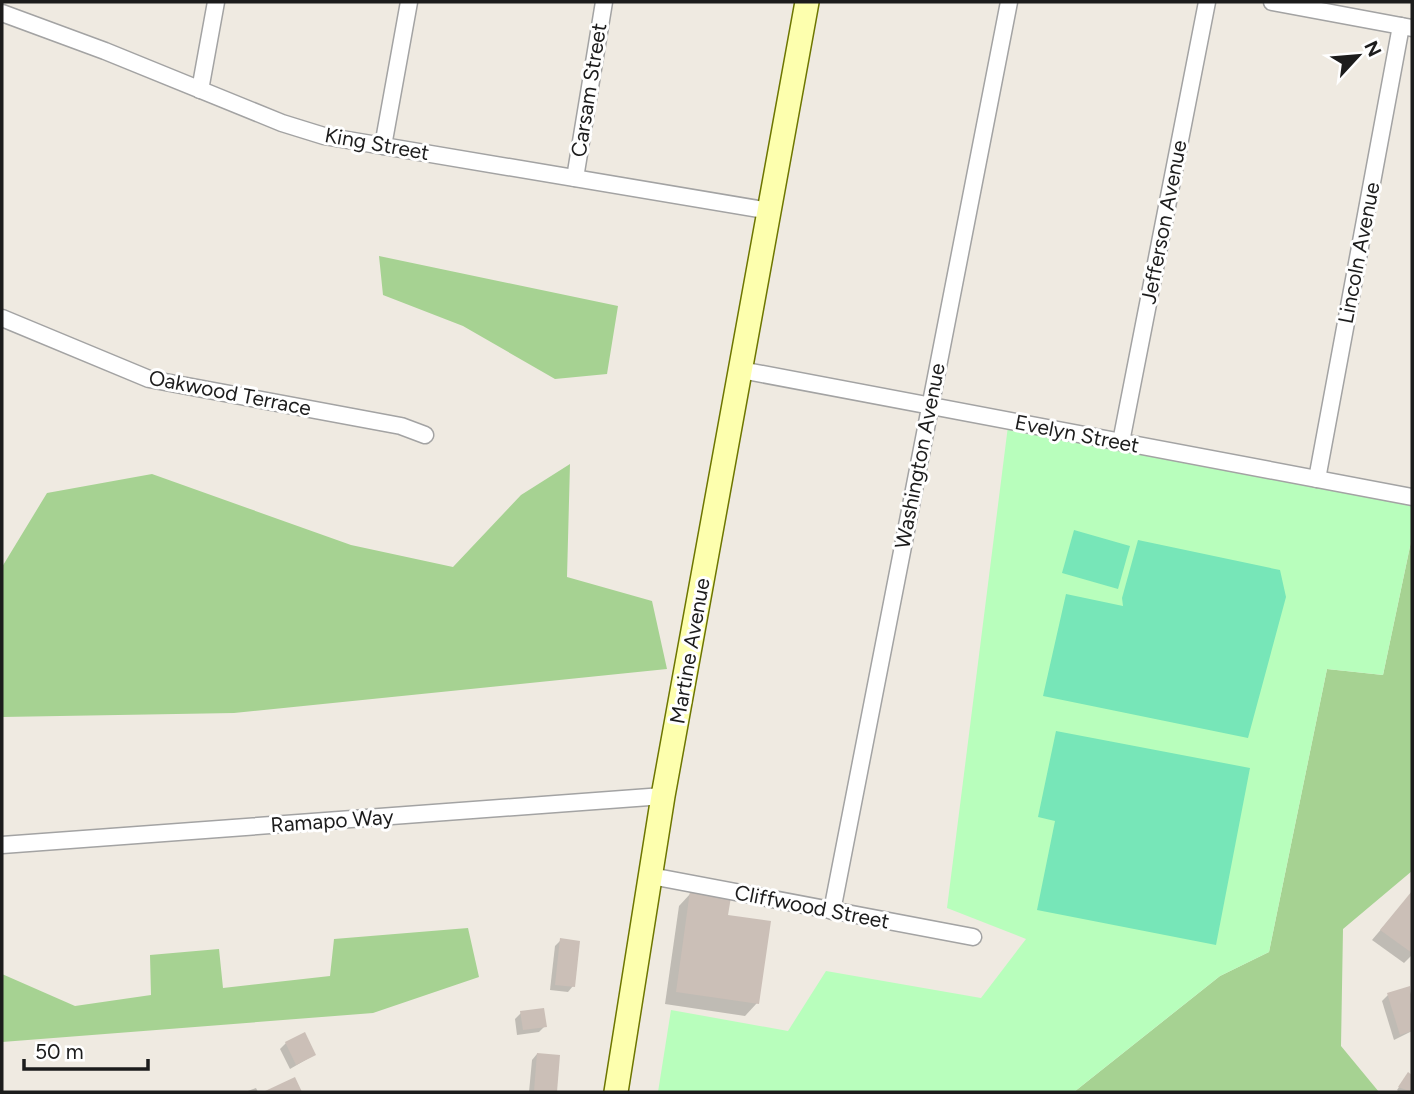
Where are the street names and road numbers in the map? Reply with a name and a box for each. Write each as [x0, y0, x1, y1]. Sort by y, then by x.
street label: Carsam Street [566, 21, 611, 159]
street label: King Street [323, 122, 431, 165]
street label: Jefferson Avenue [1135, 138, 1192, 306]
street label: Lincoln Avenue [1333, 180, 1384, 326]
street label: Washington Avenue [889, 361, 950, 551]
street label: Oakwood Terrace [147, 365, 313, 420]
street label: Evelyn Street [1013, 409, 1141, 458]
street label: Martine Avenue [664, 576, 715, 726]
street label: Ramapo Way [270, 804, 394, 837]
street label: Cliffwood Street [733, 879, 892, 934]

